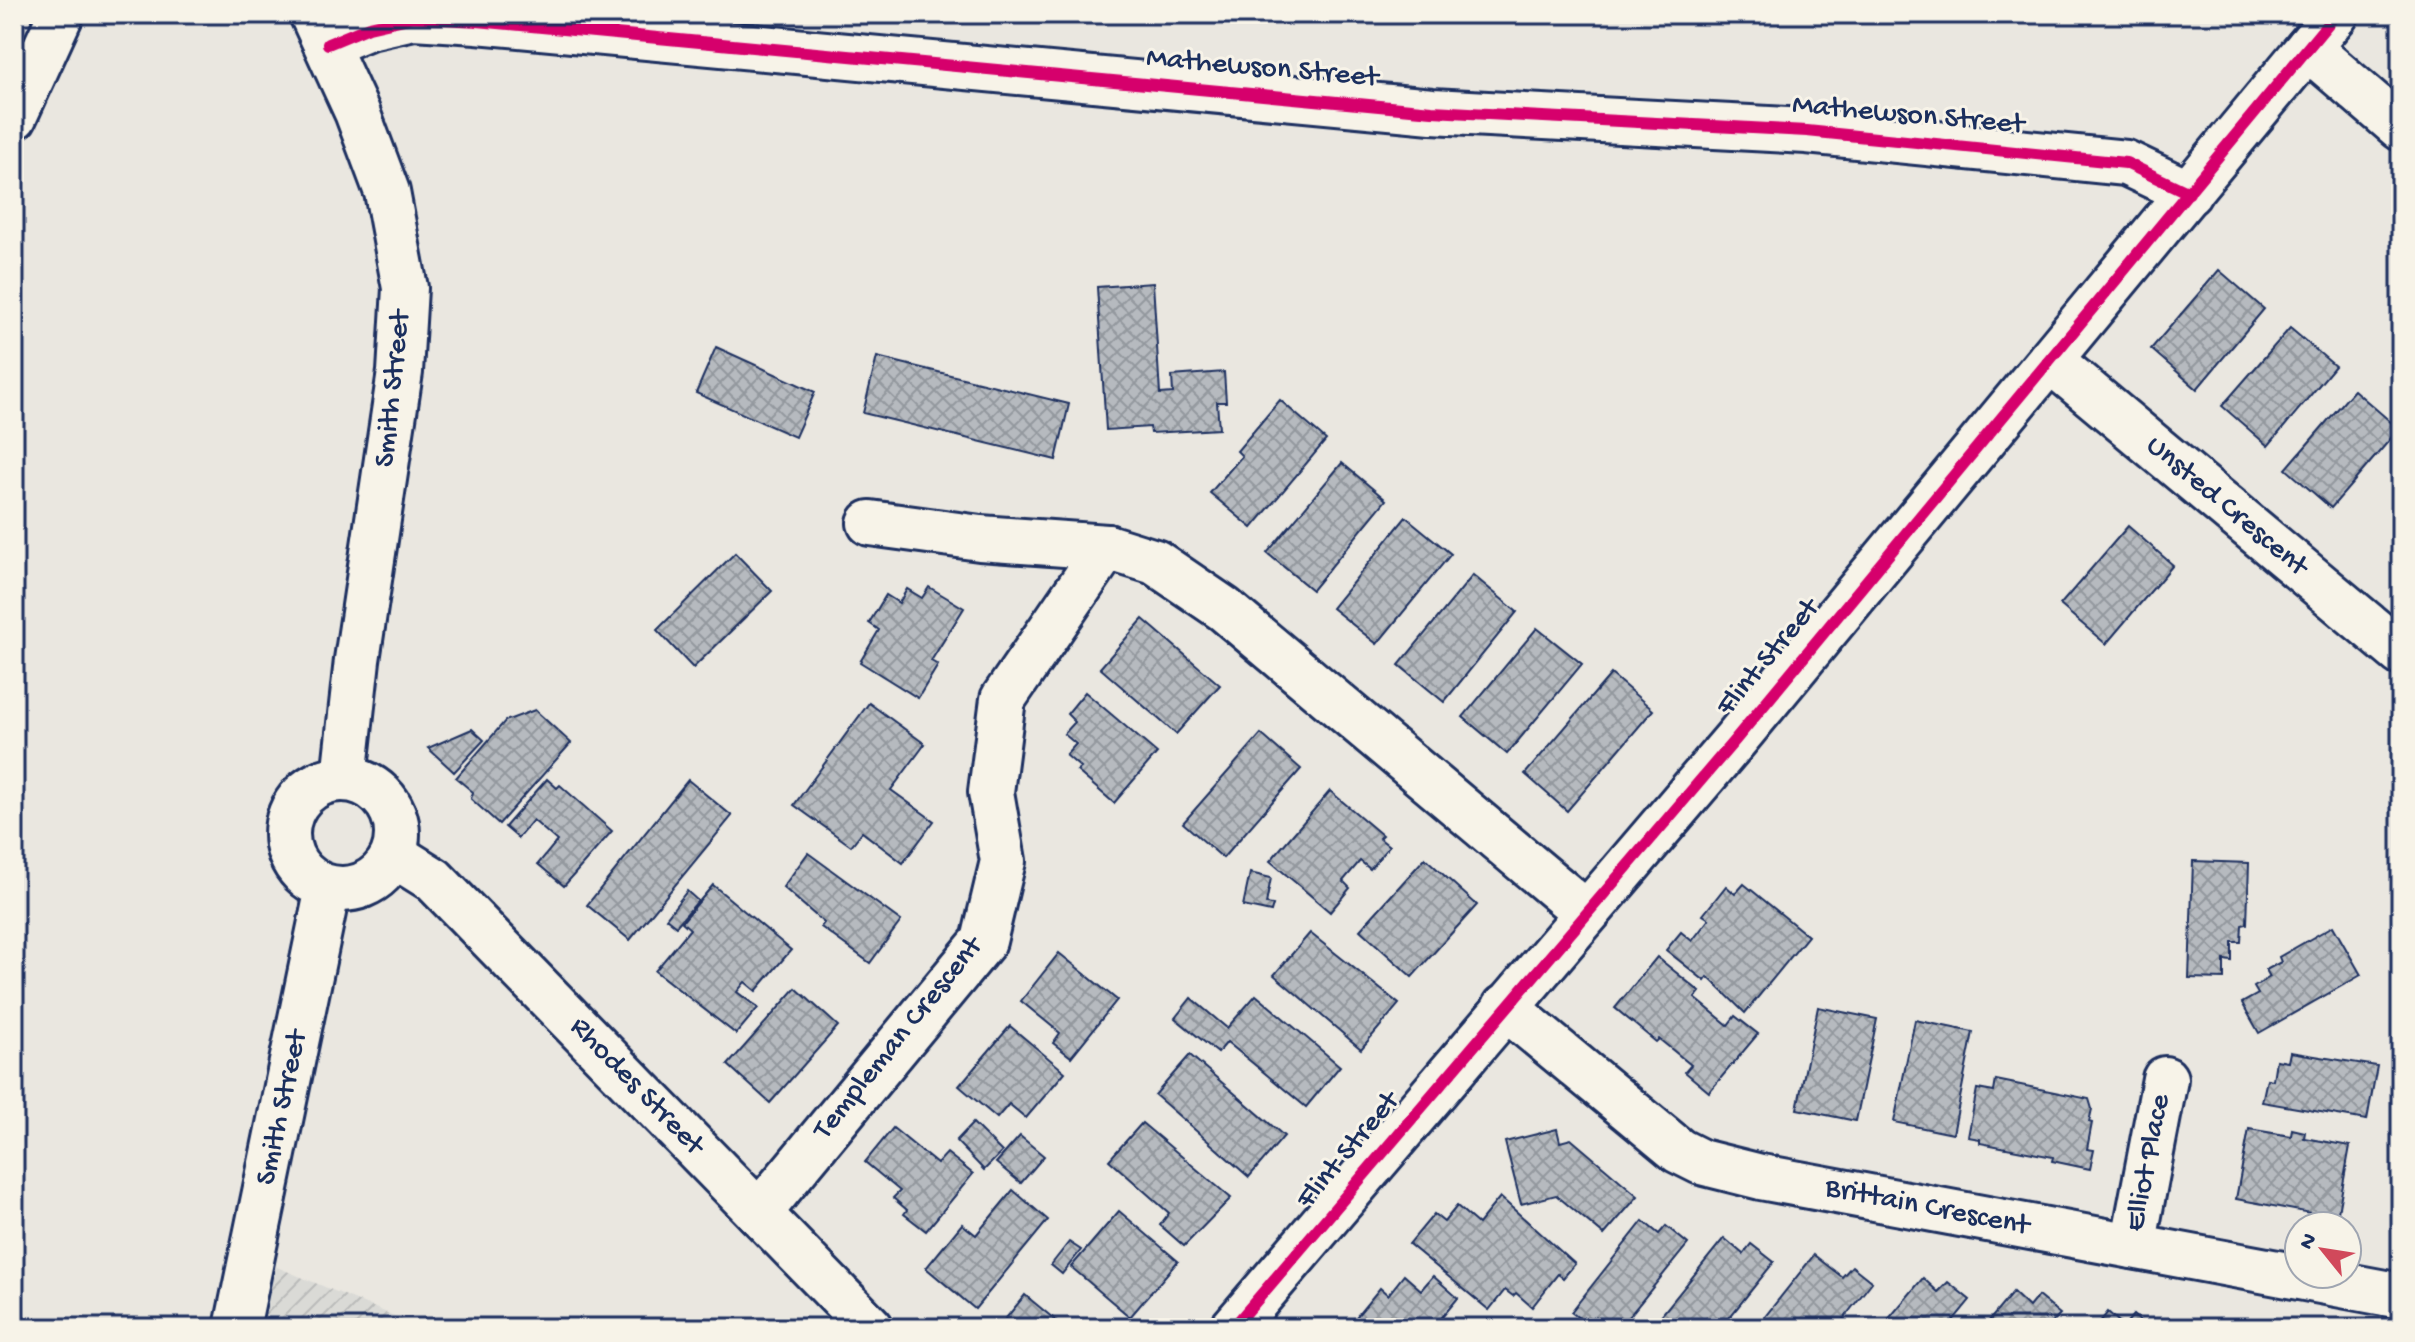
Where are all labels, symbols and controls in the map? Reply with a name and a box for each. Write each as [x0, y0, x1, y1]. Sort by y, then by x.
street label: Mathewson Street [1145, 41, 1382, 97]
street label: Mathewson Street [1791, 88, 2028, 144]
street label: Smith Street [368, 306, 420, 469]
street label: Unsted Crescent [2138, 429, 2316, 587]
street label: Flint Street [1709, 590, 1830, 724]
street label: Templeman Crescent [805, 929, 993, 1149]
street label: Rhodes Street [561, 1011, 713, 1165]
street label: Smith Street [250, 1025, 317, 1189]
street label: Flint Street [1289, 1083, 1410, 1217]
street label: Elliot Place [2119, 1091, 2180, 1234]
street label: Brittain Crescent [1821, 1171, 2035, 1245]
north arrow [2283, 1210, 2363, 1290]
text: N [2294, 1229, 2324, 1255]

